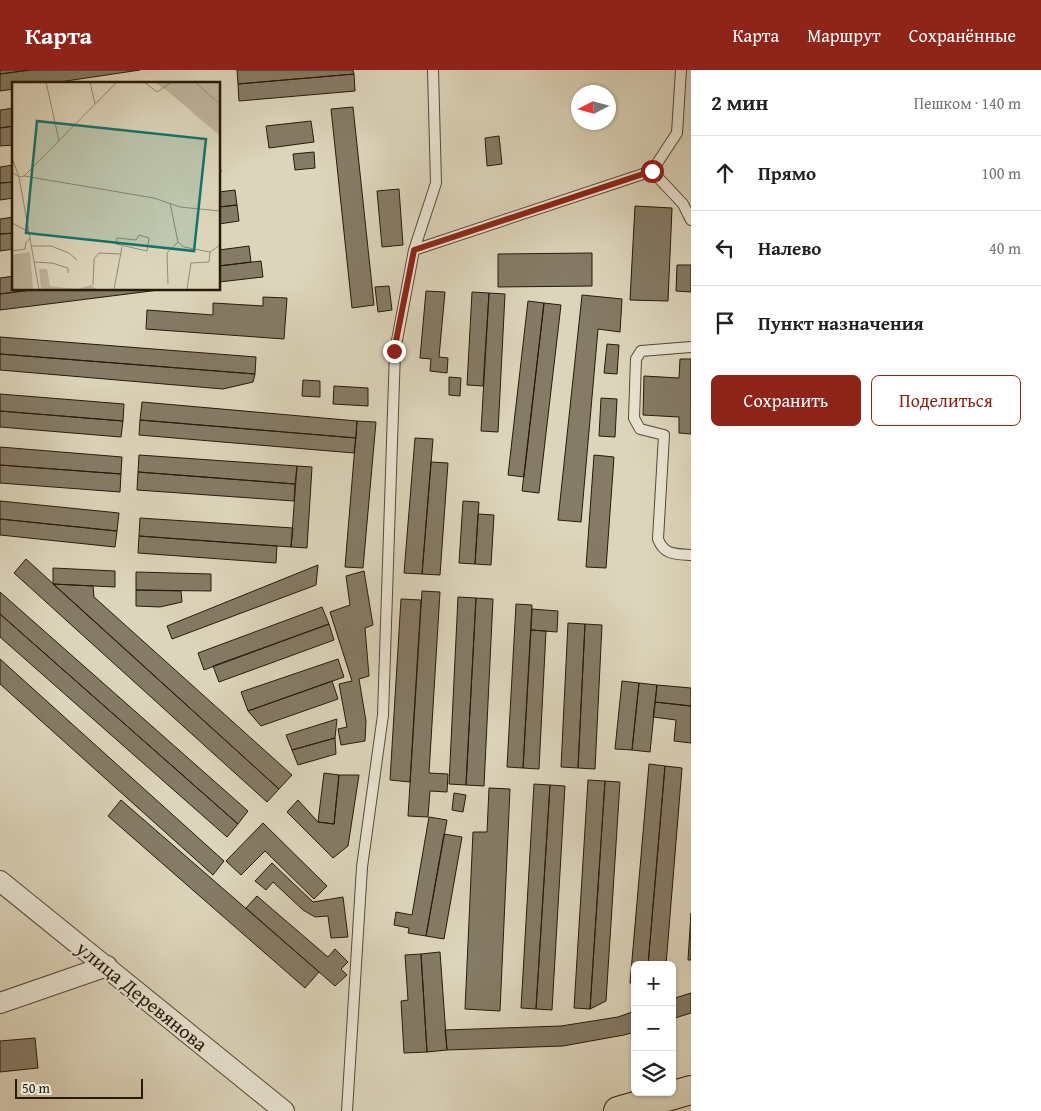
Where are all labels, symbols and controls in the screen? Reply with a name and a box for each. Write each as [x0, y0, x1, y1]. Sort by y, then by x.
text: Карта [25, 18, 92, 53]
text: Карта [733, 22, 779, 49]
text: Маршрут [807, 22, 881, 49]
text: Сохранённые [909, 22, 1016, 49]
inset map [12, 82, 220, 290]
north arrow [571, 85, 616, 130]
text: 2 мин [711, 87, 768, 118]
text: Пешком · 140 m [914, 91, 1021, 115]
icon: ahead [711, 159, 739, 187]
text: Прямо [758, 159, 816, 187]
route start [641, 160, 664, 183]
text: 100 m [981, 161, 1021, 185]
icon: left [711, 234, 739, 262]
text: Налево [758, 234, 821, 262]
text: 40 m [989, 236, 1021, 260]
icon: arrive [711, 309, 739, 337]
text: Пункт назначения [758, 309, 924, 337]
route end [383, 340, 406, 363]
button: Сохранить [711, 375, 861, 426]
button: Поделиться [871, 375, 1021, 426]
street label: улица Деревянова [70, 933, 215, 1058]
map controls [631, 961, 676, 1096]
button: + [631, 961, 676, 1006]
button: − [631, 1006, 676, 1051]
button: layers [631, 1051, 676, 1096]
scale bar [15, 1076, 142, 1099]
text: 50 m [22, 1078, 50, 1098]

